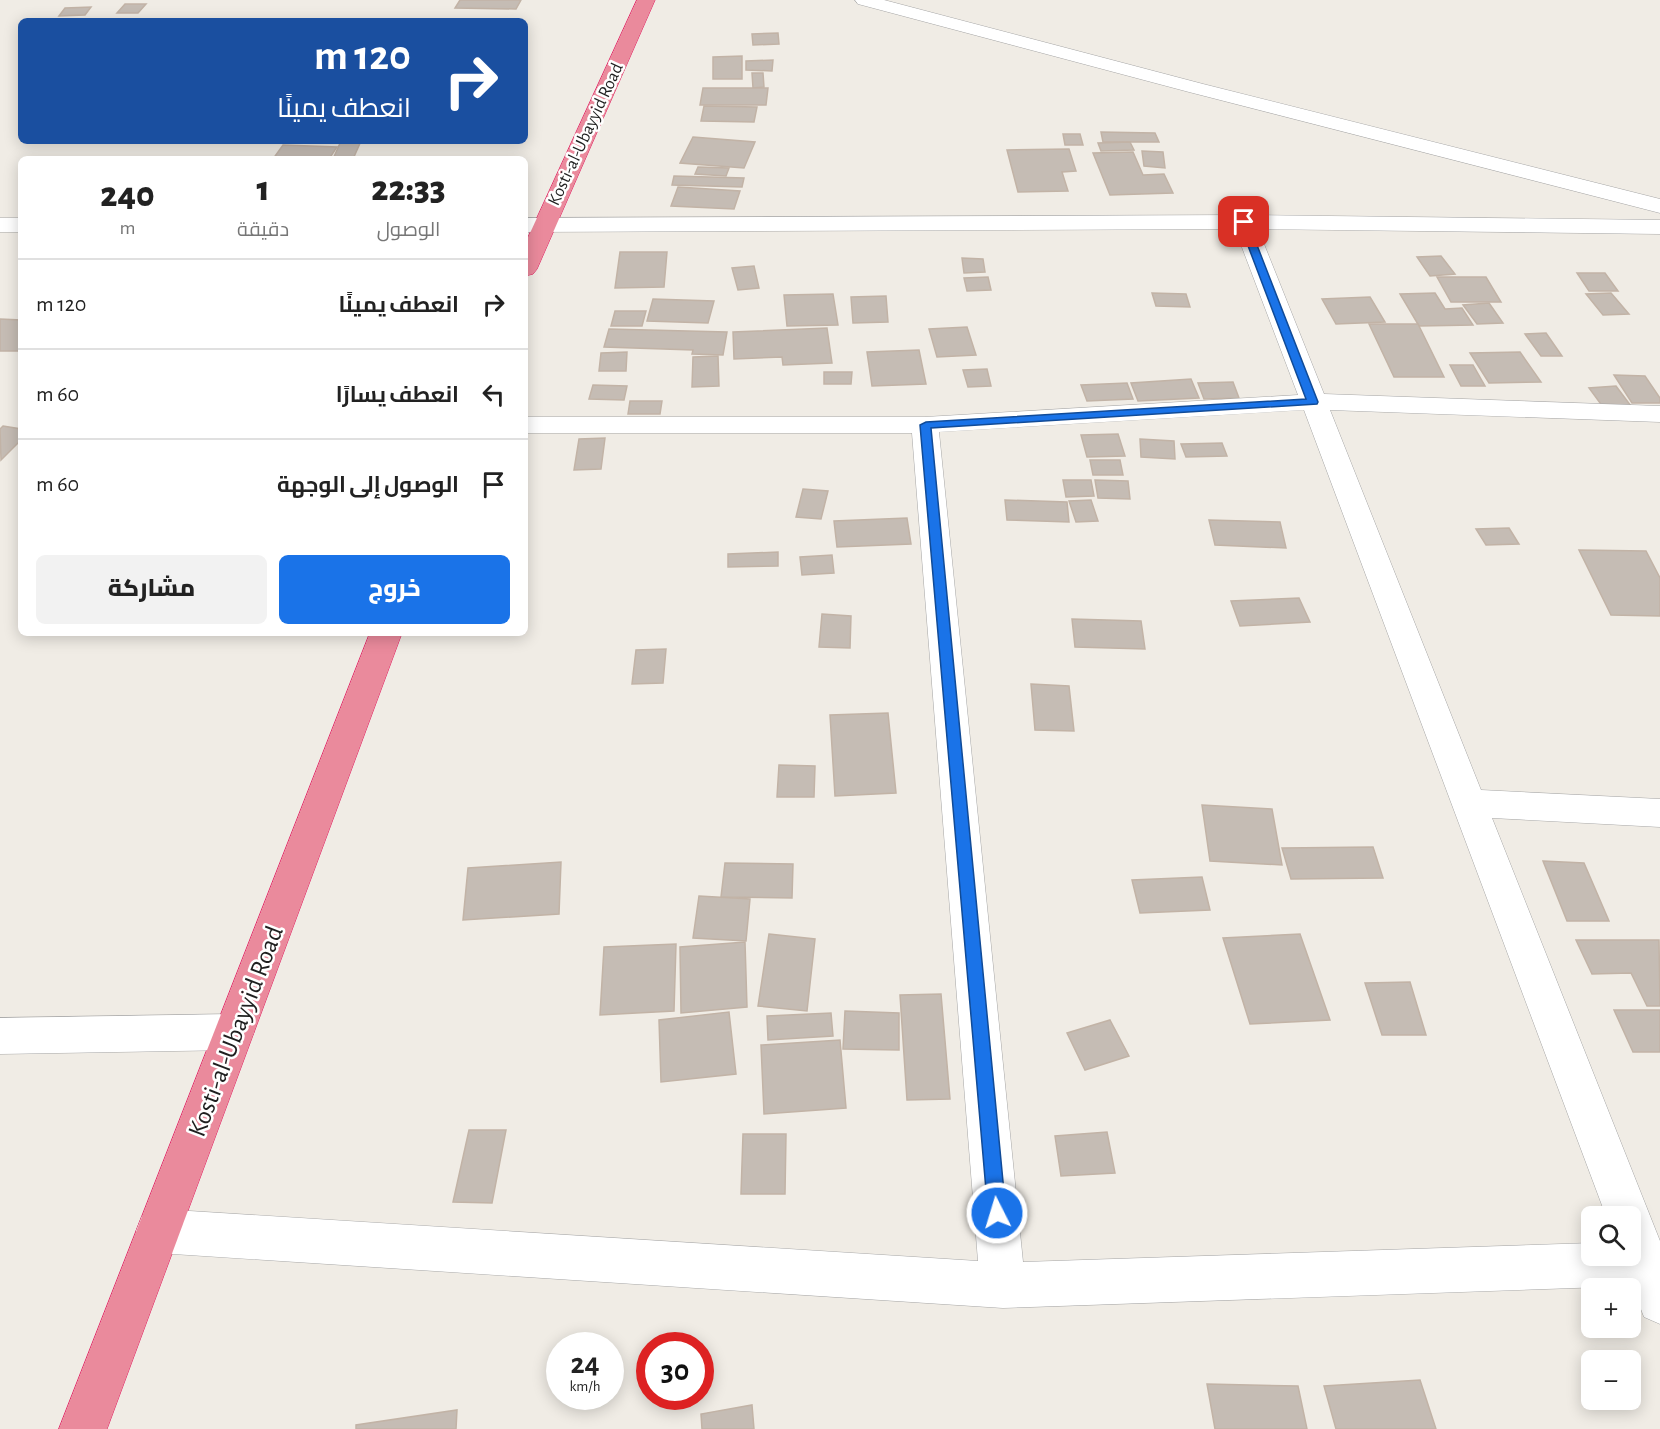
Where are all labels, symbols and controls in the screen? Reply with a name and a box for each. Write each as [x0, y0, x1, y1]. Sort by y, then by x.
text: 120 m [314, 35, 411, 77]
icon: right [432, 42, 510, 120]
street label: Kosti-al-Ubayyid Road [545, 61, 627, 208]
text: انعطف يمينًا [277, 95, 411, 122]
text: 1 [256, 171, 270, 207]
text: 22:33 [371, 171, 446, 207]
text: 240 [100, 177, 155, 213]
pin [1218, 196, 1269, 247]
icon: arrive [1227, 205, 1260, 238]
text: m [120, 218, 136, 238]
text: دقيقة [237, 220, 289, 240]
text: الوصول [377, 220, 440, 240]
icon: right [477, 288, 510, 321]
text: 120 m [36, 293, 86, 315]
text: انعطف يمينًا [338, 294, 459, 316]
icon: left [477, 378, 510, 411]
text: 60 m [36, 383, 79, 405]
text: انعطف يسارًا [336, 384, 459, 406]
icon: arrive [477, 468, 510, 501]
text: 60 m [36, 473, 79, 495]
text: الوصول إلى الوجهة [277, 474, 459, 496]
button: مشاركة [36, 555, 267, 624]
button: خروج [279, 555, 510, 624]
street label: Kosti-al-Ubayyid Road [184, 922, 288, 1140]
position arrow [965, 1181, 1029, 1245]
map controls [1581, 1206, 1641, 1410]
button: search [1581, 1206, 1641, 1266]
button: + [1581, 1278, 1641, 1338]
speed limit sign: 30 [636, 1332, 714, 1410]
text: 24 [570, 1349, 600, 1379]
button: − [1581, 1350, 1641, 1410]
text: km/h [570, 1379, 600, 1394]

